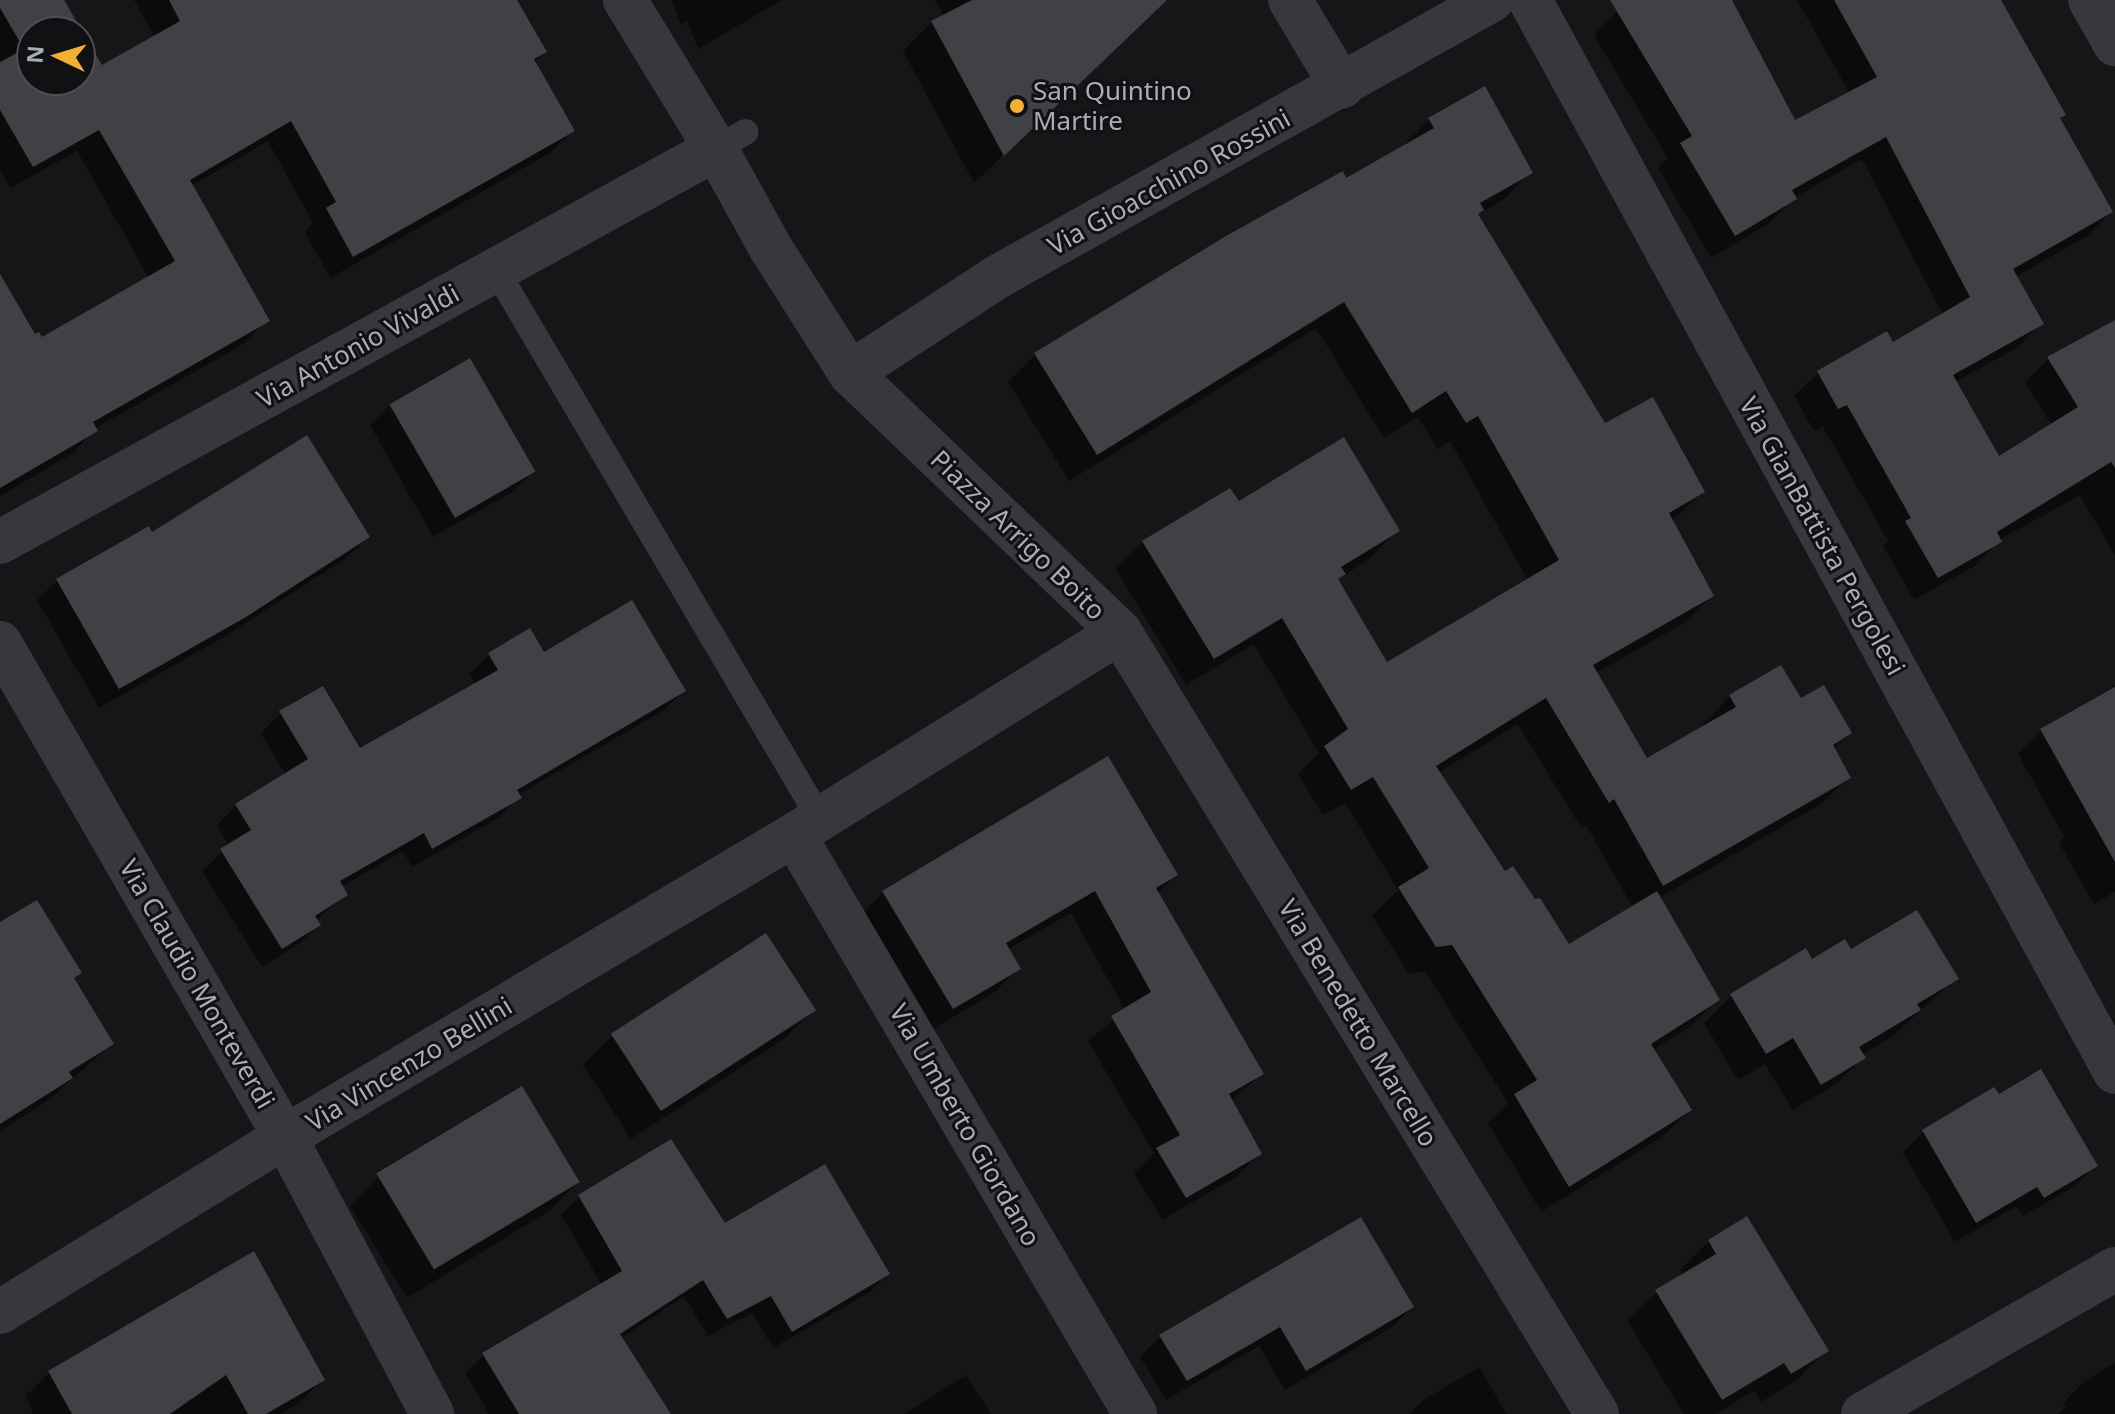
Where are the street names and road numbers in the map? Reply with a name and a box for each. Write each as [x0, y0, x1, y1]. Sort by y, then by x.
street label: Via Gioacchino Rossini [1042, 102, 1296, 262]
street label: Via Antonio Vivaldi [252, 278, 464, 414]
street label: Via GianBattista Pergolesi [1732, 391, 1912, 681]
street label: Piazza Arrigo Boito [924, 444, 1112, 626]
street label: Via Claudio Monteverdi [113, 854, 281, 1114]
street label: Via Benedetto Marcello [1272, 894, 1444, 1152]
street label: Via Vincenzo Bellini [300, 990, 518, 1138]
street label: Via Umberto Giordano [883, 998, 1047, 1252]

